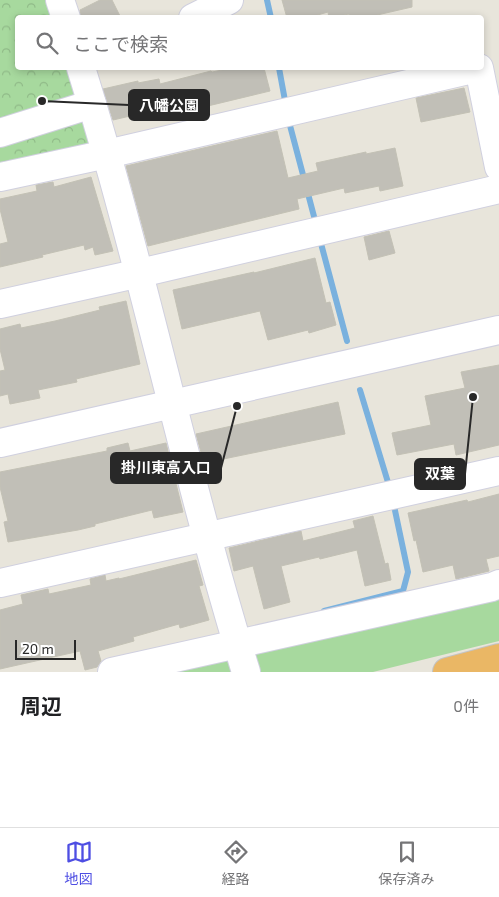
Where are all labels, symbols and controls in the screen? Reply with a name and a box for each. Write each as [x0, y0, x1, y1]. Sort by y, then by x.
search box [15, 15, 484, 70]
icon: search [33, 29, 61, 57]
text: ここで検索 [73, 32, 168, 55]
callout: 八幡公園 [129, 90, 209, 120]
text: 八幡公園 [139, 96, 199, 114]
callout: 掛川東高入口 [111, 453, 221, 483]
text: 掛川東高入口 [121, 458, 211, 476]
callout: 双葉 [415, 459, 465, 489]
text: 双葉 [425, 464, 455, 482]
scale bar [15, 637, 76, 660]
text: 20 m [22, 640, 54, 657]
text: 周辺 [20, 693, 62, 718]
text: 0件 [453, 696, 479, 715]
tab: 地図 [65, 838, 93, 888]
tab: 経路 [222, 838, 250, 888]
tab: 保存済み [379, 838, 435, 888]

